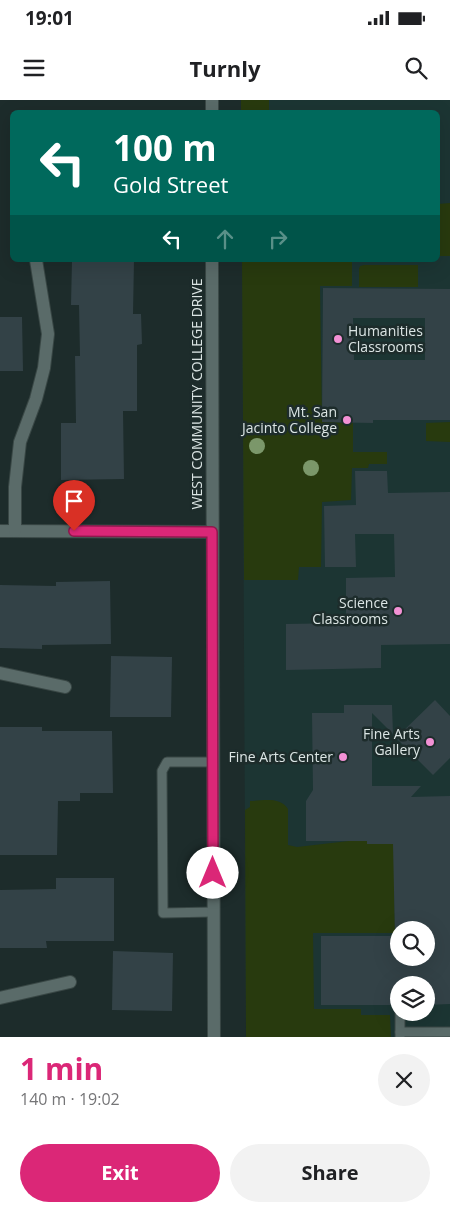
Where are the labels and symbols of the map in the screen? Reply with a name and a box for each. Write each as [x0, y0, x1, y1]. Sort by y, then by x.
street label: WEST COMMUNITY COLLEGE DRIVE [187, 279, 206, 510]
place label: Humanities Classrooms [348, 321, 424, 356]
marker: Humanities Classrooms [332, 333, 344, 345]
place label: Mt. San Jacinto College [240, 402, 337, 437]
marker: Mt. San Jacinto College [341, 414, 353, 426]
pin [53, 480, 95, 531]
place label: Science Classrooms [312, 593, 388, 628]
marker: Science Classrooms [392, 605, 404, 617]
place label: Fine Arts Gallery [363, 724, 421, 759]
marker: Fine Arts Gallery [424, 736, 436, 748]
place label: Fine Arts Center [228, 747, 333, 766]
marker: Fine Arts Center [337, 751, 349, 763]
position arrow [186, 846, 238, 898]

